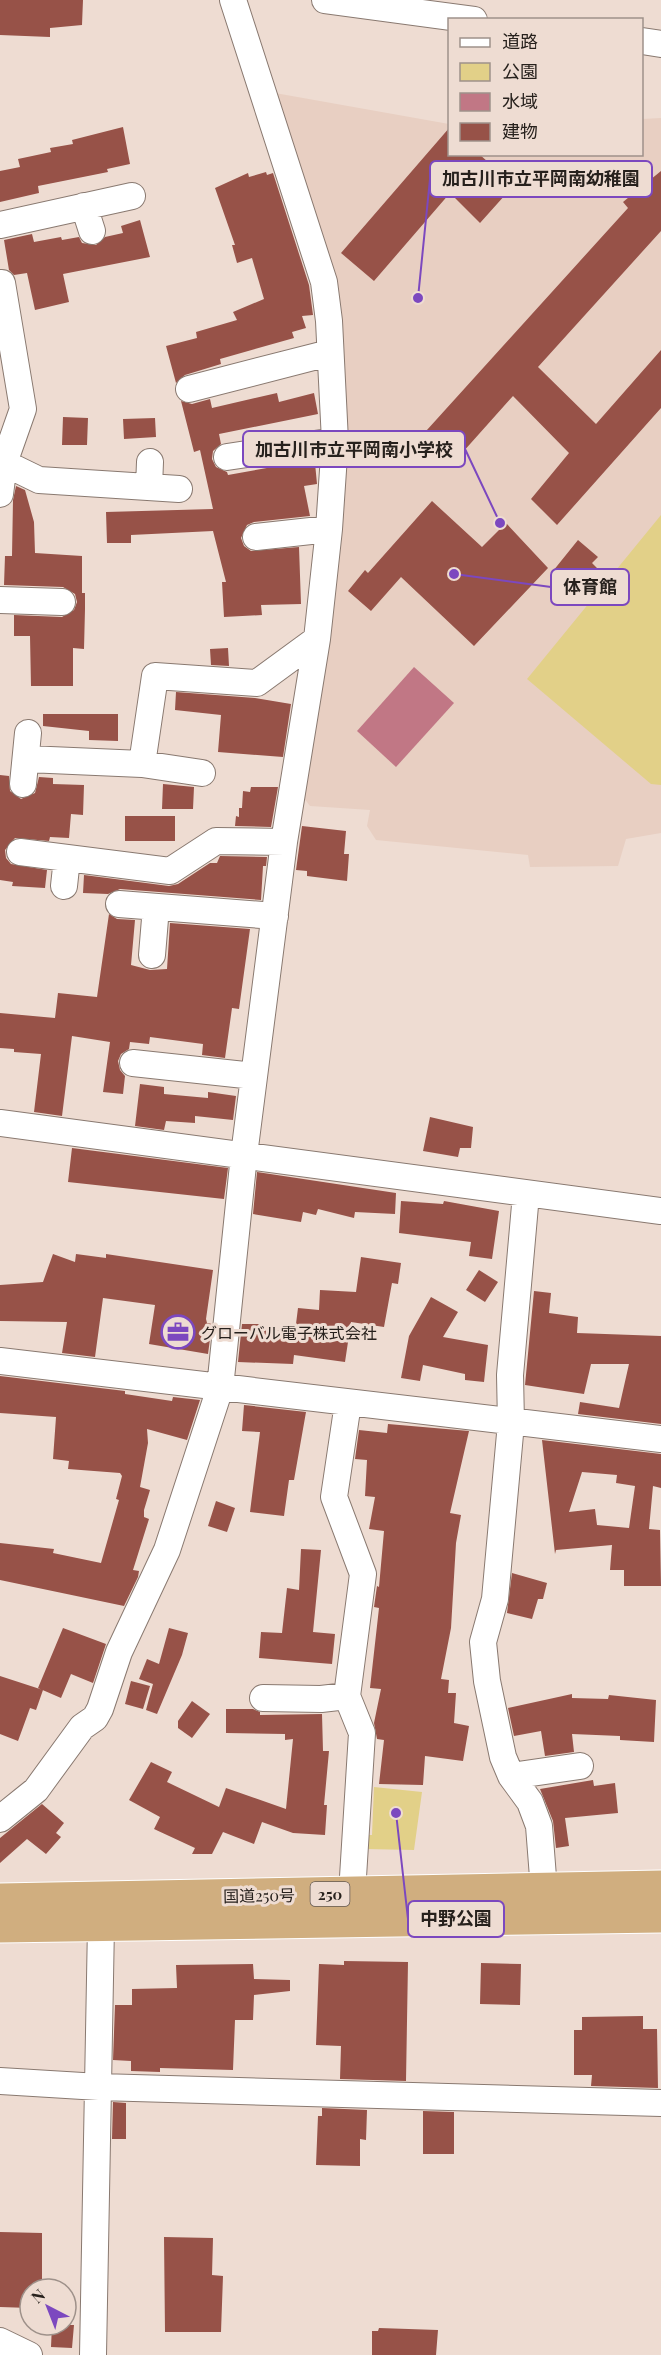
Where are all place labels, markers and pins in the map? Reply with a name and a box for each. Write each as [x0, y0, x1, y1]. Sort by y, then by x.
callout: 加古川市立平岡南幼稚園 [430, 161, 652, 197]
callout: 加古川市立平岡南小学校 [243, 431, 465, 467]
callout: 体育館 [551, 569, 629, 605]
office icon: グローバル電子株式会社 [160, 1314, 196, 1350]
place label: グローバル電子株式会社 [201, 1322, 377, 1343]
callout: 中野公園 [408, 1901, 504, 1937]

